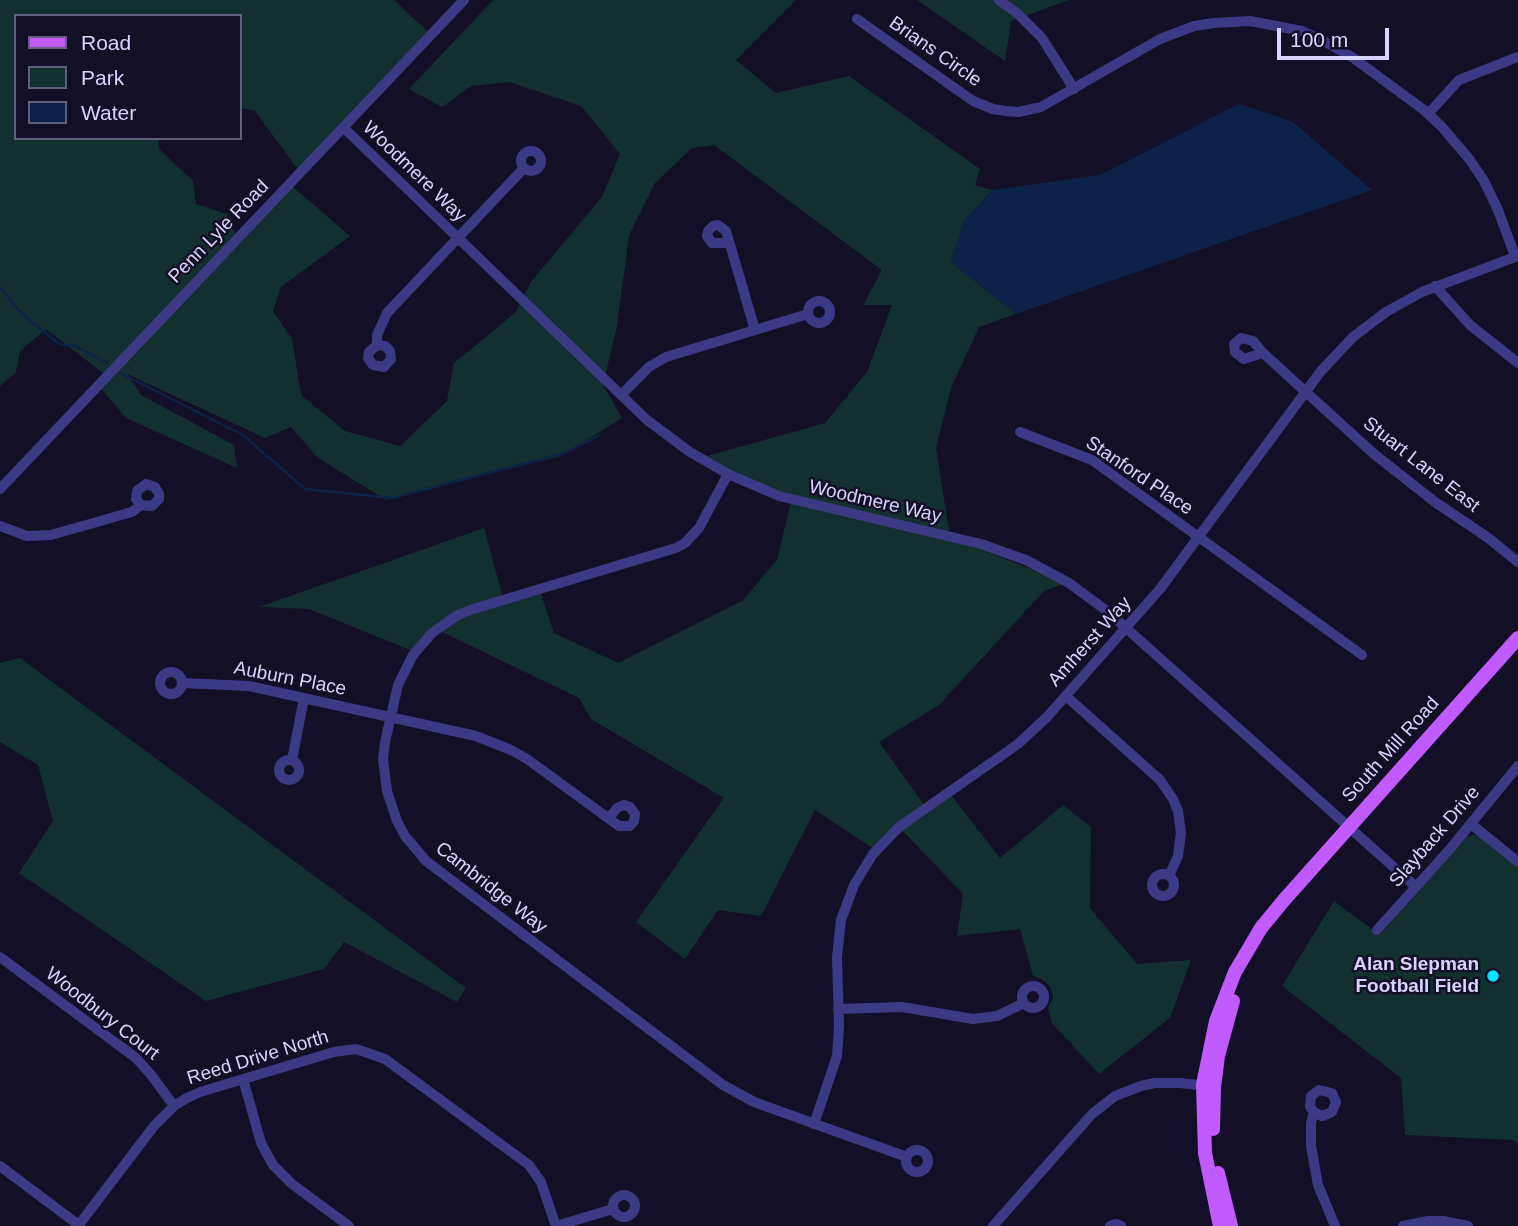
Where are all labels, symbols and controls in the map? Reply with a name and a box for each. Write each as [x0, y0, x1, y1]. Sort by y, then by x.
street label: Brians Circle [884, 12, 986, 92]
legend [14, 14, 242, 140]
scale bar [1280, 14, 1392, 58]
text: 100 m [1290, 28, 1348, 51]
text: Road [81, 31, 131, 54]
text: Park [81, 66, 124, 89]
text: Water [81, 101, 136, 124]
street label: Woodmere Way [357, 117, 471, 227]
street label: Penn Lyle Road [164, 176, 274, 288]
street label: Stuart Lane East [1358, 412, 1484, 518]
street label: Stanford Place [1081, 432, 1197, 520]
street label: Woodmere Way [807, 476, 943, 528]
street label: Amherst Way [1044, 592, 1136, 692]
street label: Auburn Place [232, 657, 348, 701]
street label: South Mill Road [1338, 693, 1444, 807]
street label: Slayback Drive [1385, 782, 1485, 892]
street label: Cambridge Way [431, 837, 551, 939]
place label: Alan Slepman Football Field [1353, 954, 1479, 998]
street label: Woodbury Court [41, 963, 163, 1065]
marker: Alan Slepman Football Field [1485, 968, 1501, 984]
street label: Reed Drive North [184, 1026, 332, 1090]

